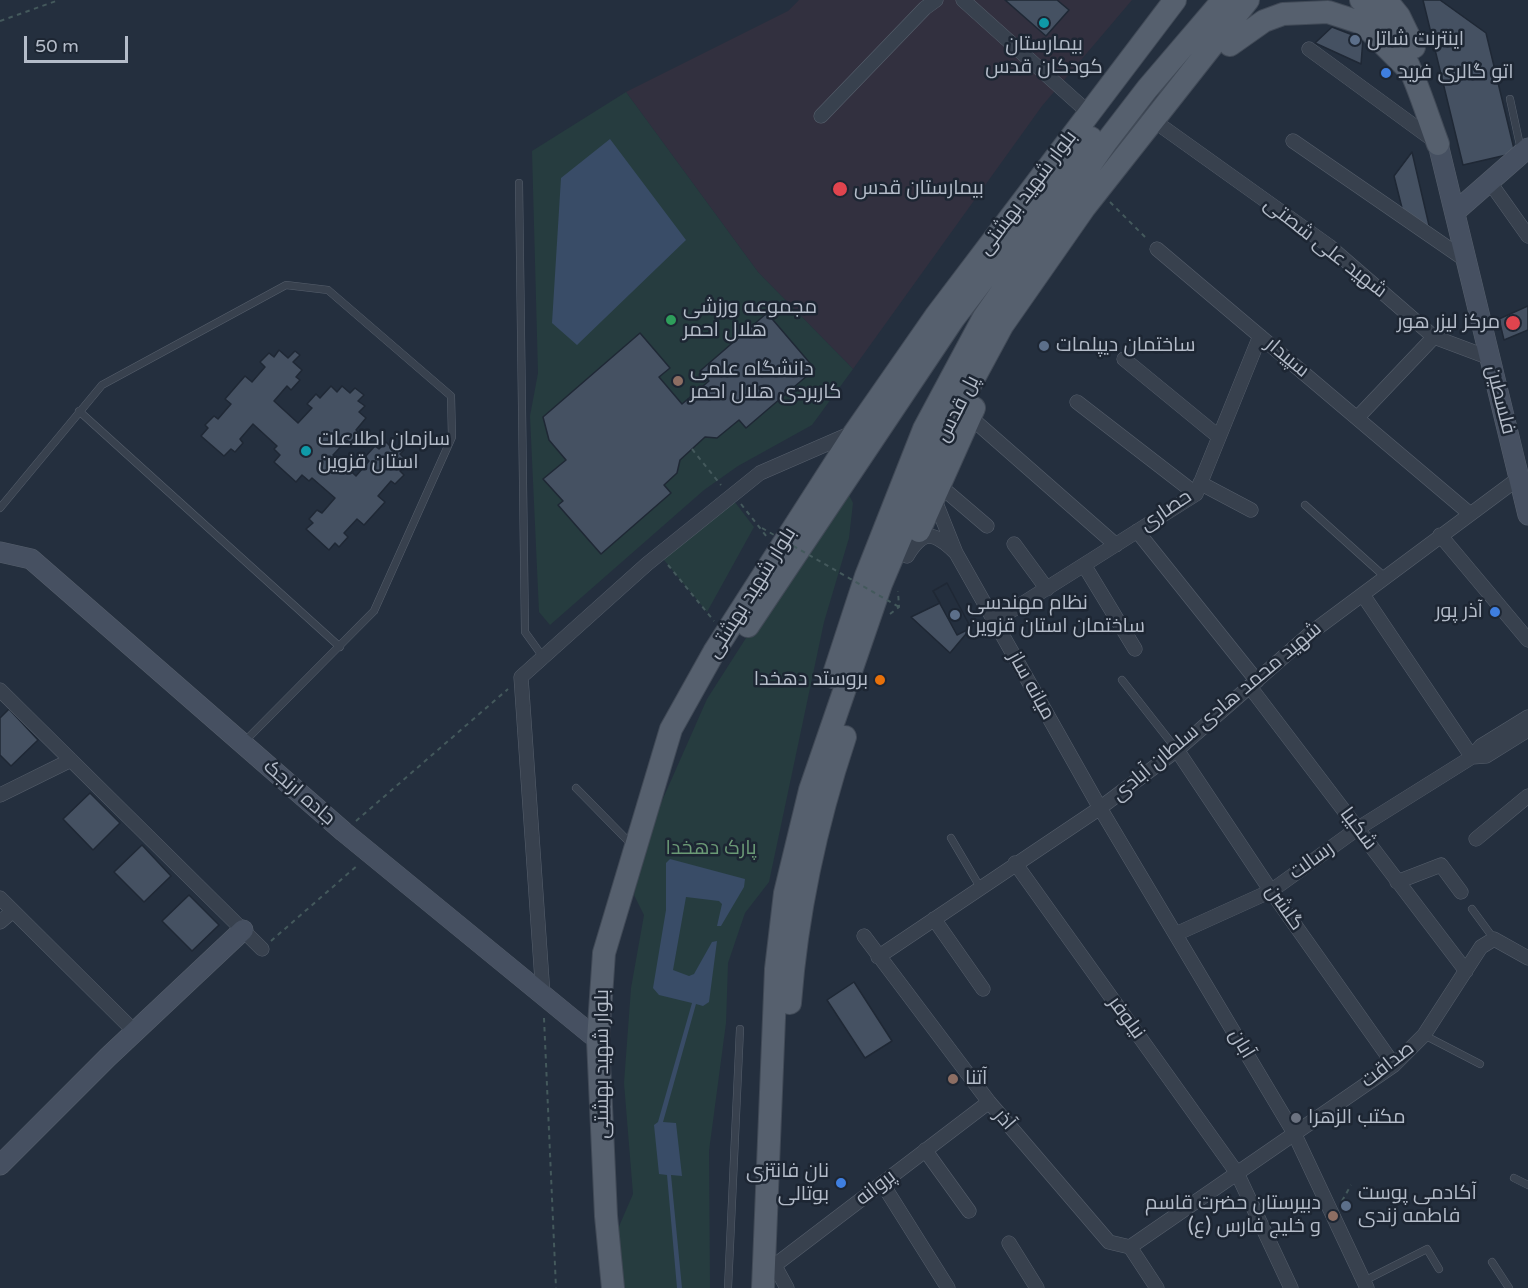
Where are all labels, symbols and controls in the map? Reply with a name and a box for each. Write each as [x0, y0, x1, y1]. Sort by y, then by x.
marker: بیمارستان کودکان قدس [1037, 16, 1051, 30]
scale bar [27, 24, 130, 62]
place label: اینترنت شاتل [1367, 28, 1464, 52]
place label: بیمارستان کودکان قدس [985, 33, 1103, 80]
marker: اینترنت شاتل [1348, 33, 1362, 47]
text: 50 m [35, 35, 79, 57]
place label: اتو گالری فرید [1398, 61, 1514, 85]
marker: اتو گالری فرید [1379, 66, 1393, 80]
street label: بلوار شهید بهشتی [973, 126, 1083, 260]
place label: بیمارستان قدس [854, 177, 984, 201]
marker: بیمارستان قدس [831, 180, 849, 198]
street label: شهید علی شصتی [1259, 193, 1391, 303]
place label: مجموعه ورزشی هلال احمر [683, 296, 817, 343]
place label: مرکز لیزر هور [1397, 311, 1500, 335]
marker: مجموعه ورزشی هلال احمر [664, 313, 678, 327]
marker: مرکز لیزر هور [1504, 314, 1522, 332]
street label: سپیدار [1260, 333, 1314, 383]
place label: ساختمان دیپلمات [1056, 334, 1196, 358]
marker: ساختمان دیپلمات [1037, 339, 1051, 353]
place label: دانشگاه علمی کاربردی هلال احمر [690, 358, 842, 405]
street label: فلسطین [1480, 363, 1520, 437]
street label: پل قدس [931, 372, 985, 446]
marker: دانشگاه علمی کاربردی هلال احمر [671, 374, 685, 388]
place label: سازمان اطلاعات استان قزوین [318, 428, 450, 475]
marker: سازمان اطلاعات استان قزوین [299, 444, 313, 458]
street label: حصاری [1136, 485, 1196, 537]
street label: بلوار شهید بهشتی [702, 523, 802, 663]
place label: نظام مهندسی ساختمان استان قزوین [967, 592, 1145, 639]
place label: آذر پور [1435, 600, 1483, 624]
marker: آذر پور [1488, 605, 1502, 619]
marker: نظام مهندسی ساختمان استان قزوین [948, 608, 962, 622]
street label: شهید محمد هادی سلطان آبادی [1107, 617, 1327, 807]
street label: میانه ساز [1002, 648, 1060, 724]
place label: بروستد دهخدا [754, 668, 868, 692]
marker: بروستد دهخدا [873, 673, 887, 687]
street label: جاده ارنجک [258, 755, 340, 831]
street label: شکیبا [1334, 803, 1382, 855]
park label: پارک دهخدا [665, 837, 757, 861]
street label: رسالت [1285, 837, 1339, 885]
street label: گلشن [1260, 880, 1308, 936]
street label: بلوار شهید بهشتی [591, 989, 615, 1139]
street label: نیلوفر [1102, 992, 1150, 1044]
street label: آبان [1223, 1025, 1259, 1063]
street label: صداقت [1357, 1037, 1419, 1093]
place label: آتنا [965, 1067, 987, 1091]
marker: آتنا [946, 1072, 960, 1086]
street label: آذر [988, 1104, 1020, 1136]
place label: مکتب الزهرا [1308, 1106, 1406, 1130]
marker: مکتب الزهرا [1289, 1111, 1303, 1125]
place label: نان فانتزی بوتالی [746, 1160, 829, 1207]
street label: پروانه [851, 1165, 901, 1211]
marker: نان فانتزی بوتالی [834, 1176, 848, 1190]
place label: آکادمی پوست فاطمه زندی [1358, 1182, 1477, 1229]
place label: دبیرستان حضرت قاسم (ع) و خلیج فارس [1145, 1192, 1321, 1239]
marker: آکادمی پوست فاطمه زندی [1339, 1199, 1353, 1213]
marker: دبیرستان حضرت قاسم (ع) و خلیج فارس [1326, 1209, 1340, 1223]

